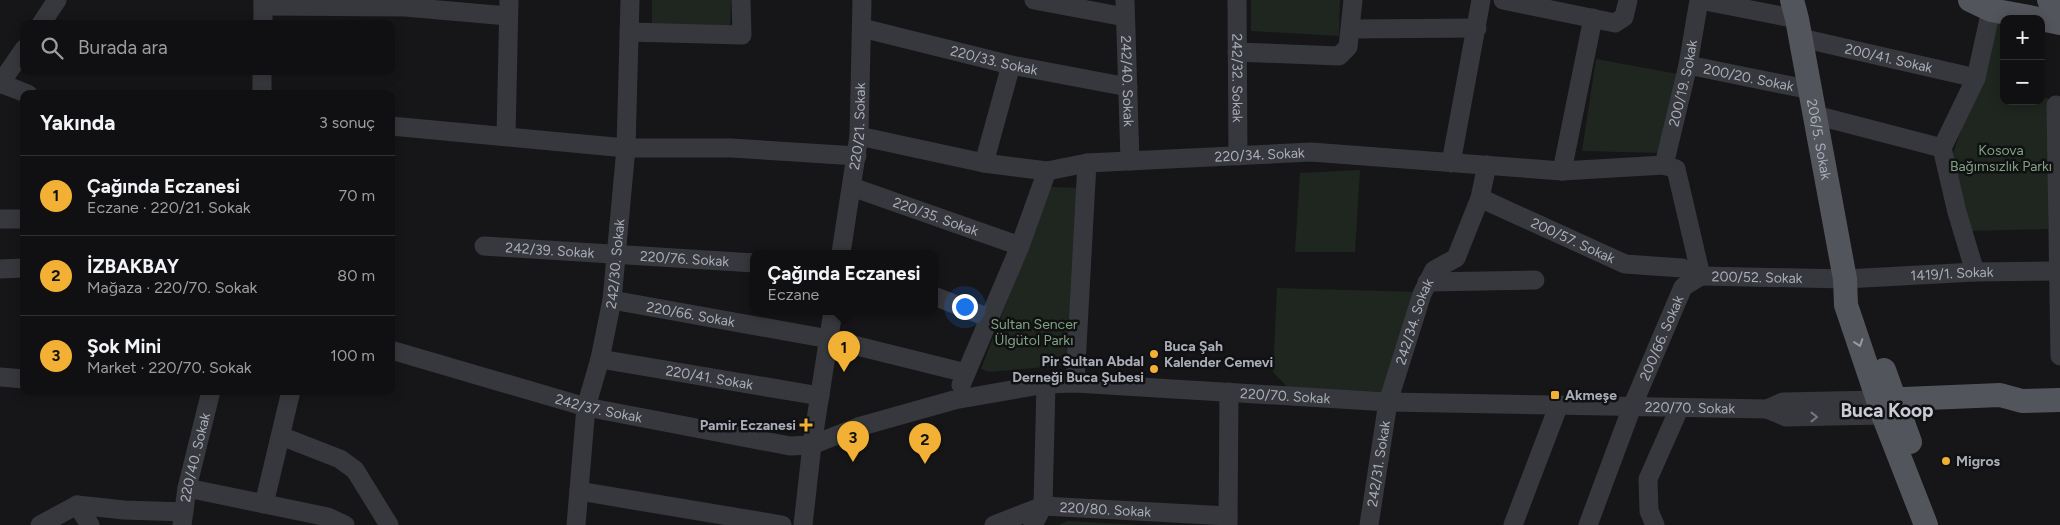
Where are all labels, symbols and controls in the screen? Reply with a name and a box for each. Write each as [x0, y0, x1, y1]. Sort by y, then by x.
map controls [2000, 15, 2045, 105]
button: + [2000, 15, 2045, 60]
search box [20, 20, 395, 75]
street label: 242/32. Sokak [1229, 33, 1246, 123]
icon: search [38, 34, 66, 62]
street label: 242/40. Sokak [1118, 35, 1137, 127]
text: Burada ara [78, 36, 168, 59]
street label: 200/19. Sokak [1665, 38, 1701, 128]
street label: 200/41. Sokak [1843, 40, 1934, 76]
street label: 220/33. Sokak [949, 42, 1039, 78]
street label: 200/20. Sokak [1702, 60, 1796, 95]
button: − [2000, 60, 2045, 105]
street label: 220/21. Sokak [845, 82, 869, 171]
street label: 206/5. Sokak [1803, 97, 1835, 181]
text: Yakında [40, 110, 115, 135]
text: 3 sonuç [319, 113, 375, 132]
park label: Kosova Bağımsızlık Parkı [1950, 142, 2052, 175]
street label: 220/34. Sokak [1214, 144, 1305, 165]
text: Çağında Eczanesi [87, 175, 240, 198]
text: 1 [53, 186, 59, 205]
text: 70 m [339, 186, 375, 205]
street label: 220/35. Sokak [891, 194, 981, 239]
text: Eczane · 220/21. Sokak [87, 198, 251, 217]
street label: 200/57. Sokak [1528, 214, 1618, 267]
street label: 242/30. Sokak [602, 218, 628, 310]
street label: 242/39. Sokak [505, 239, 595, 261]
street label: 220/76. Sokak [640, 247, 730, 270]
popup [750, 250, 938, 315]
text: İZBAKBAY [87, 255, 179, 278]
text: Çağında Eczanesi [768, 262, 920, 285]
street label: 1419/1. Sokak [1910, 263, 1994, 284]
text: 2 [51, 266, 61, 285]
text: 80 m [337, 266, 375, 285]
street label: 200/52. Sokak [1712, 268, 1803, 287]
street label: 242/34. Sokak [1392, 275, 1437, 367]
text: Mağaza · 220/70. Sokak [87, 278, 257, 297]
text: Eczane [768, 285, 819, 304]
street label: 200/66. Sokak [1636, 293, 1687, 383]
your location [952, 294, 978, 320]
street label: 220/66. Sokak [645, 298, 737, 330]
park label: Sultan Sencer Ülgütol Parkı [990, 316, 1078, 349]
pin: 1 [828, 331, 860, 372]
text: Şok Mini [87, 335, 161, 358]
place label: Buca Şah Kalender Cemevi [1164, 338, 1273, 371]
one-way arrow [1853, 339, 1863, 347]
text: 3 [52, 346, 60, 365]
text: 100 m [330, 346, 375, 365]
marker: Buca Şah Kalender Cemevi [1148, 348, 1160, 360]
place label: Pir Sultan Abdal Derneği Buca Şubesi [1012, 353, 1144, 386]
text: Market · 220/70. Sokak [87, 358, 252, 377]
street label: 220/41. Sokak [665, 362, 755, 393]
marker: Pir Sultan Abdal Derneği Buca Şubesi [1148, 363, 1160, 375]
street label: 220/70. Sokak [1240, 385, 1331, 407]
place label: Akmeşe [1565, 387, 1617, 404]
marker: Akmeşe [1549, 389, 1561, 401]
street label: 242/37. Sokak [553, 390, 644, 426]
street label: 220/70. Sokak [1645, 398, 1735, 417]
district label: Buca Koop [1840, 399, 1934, 422]
street label: 220/40. Sokak [177, 411, 214, 503]
one-way arrow [1810, 412, 1818, 422]
place label: Pamir Eczanesi [700, 417, 796, 434]
marker: Pamir Eczanesi [800, 419, 812, 431]
street label: 242/31. Sokak [1363, 419, 1394, 508]
pin: 3 [837, 421, 869, 462]
pin: 2 [909, 423, 941, 464]
place label: Migros [1956, 453, 2001, 470]
marker: Migros [1940, 455, 1952, 467]
street label: 220/80. Sokak [1059, 498, 1152, 520]

